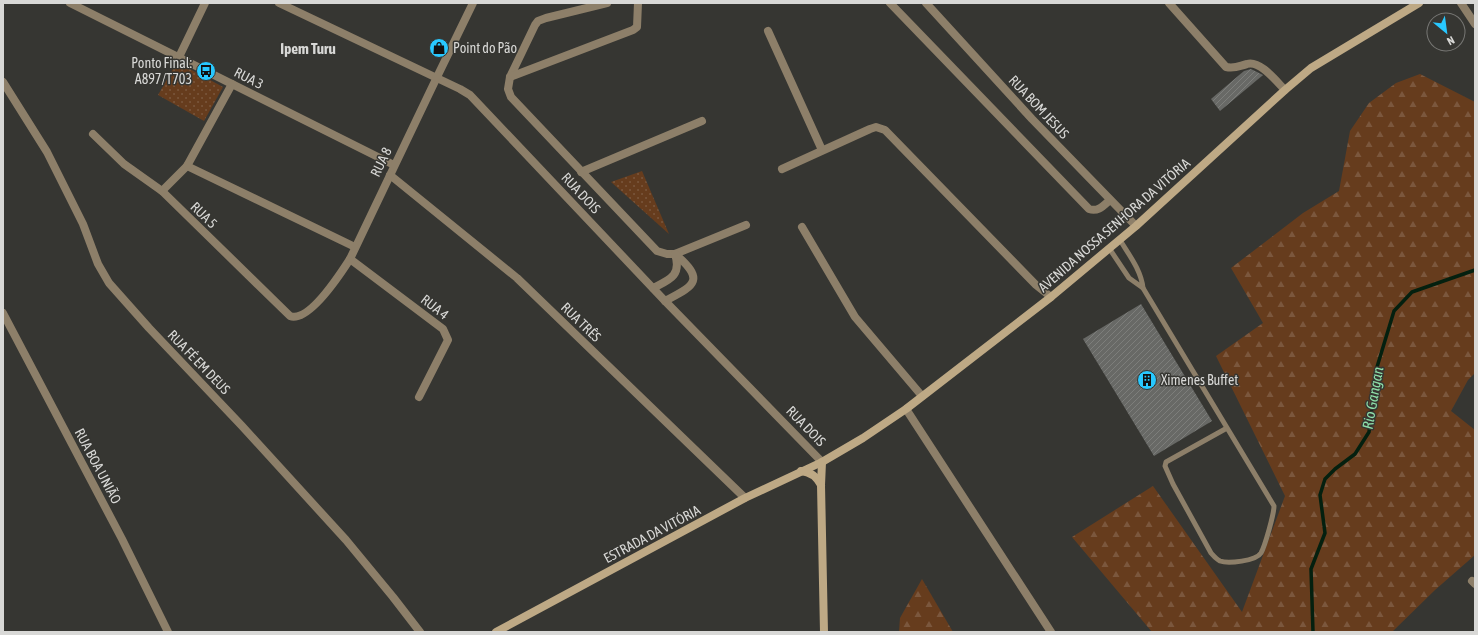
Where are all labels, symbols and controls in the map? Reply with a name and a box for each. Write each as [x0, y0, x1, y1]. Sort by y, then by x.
north arrow [1426, 12, 1466, 52]
text: N [1445, 34, 1457, 48]
shop icon: Point do Pão [428, 37, 450, 59]
district label: Ipem Turu [280, 40, 336, 57]
place label: Point do Pão [453, 40, 517, 56]
place label: Ponto Final: A897/T703 [131, 55, 192, 87]
bus stop icon: Ponto Final: A897/T703 [195, 60, 217, 82]
street label: RUA 3 [232, 64, 266, 92]
street label: RUA BOM JESUS [1006, 72, 1072, 142]
street label: RUA 8 [367, 144, 395, 179]
street label: AVENIDA NOSSA SENHORA DA VITÓRIA [1035, 155, 1193, 295]
street label: RUA DOIS [558, 169, 604, 217]
street label: RUA 5 [187, 199, 221, 231]
street label: RUA 4 [418, 291, 452, 323]
street label: RUA TRÊS [558, 299, 604, 345]
street label: RUA FÉ EM DEUS [164, 327, 234, 397]
water label: Rio Gangan [1359, 365, 1386, 431]
building icon: Ximenes Buffet [1136, 369, 1158, 391]
place label: Ximenes Buffet [1161, 372, 1238, 388]
street label: RUA DOIS [783, 403, 829, 449]
street label: RUA BOA UNIÃO [72, 426, 124, 506]
street label: ESTRADA DA VITÓRIA [601, 502, 703, 566]

